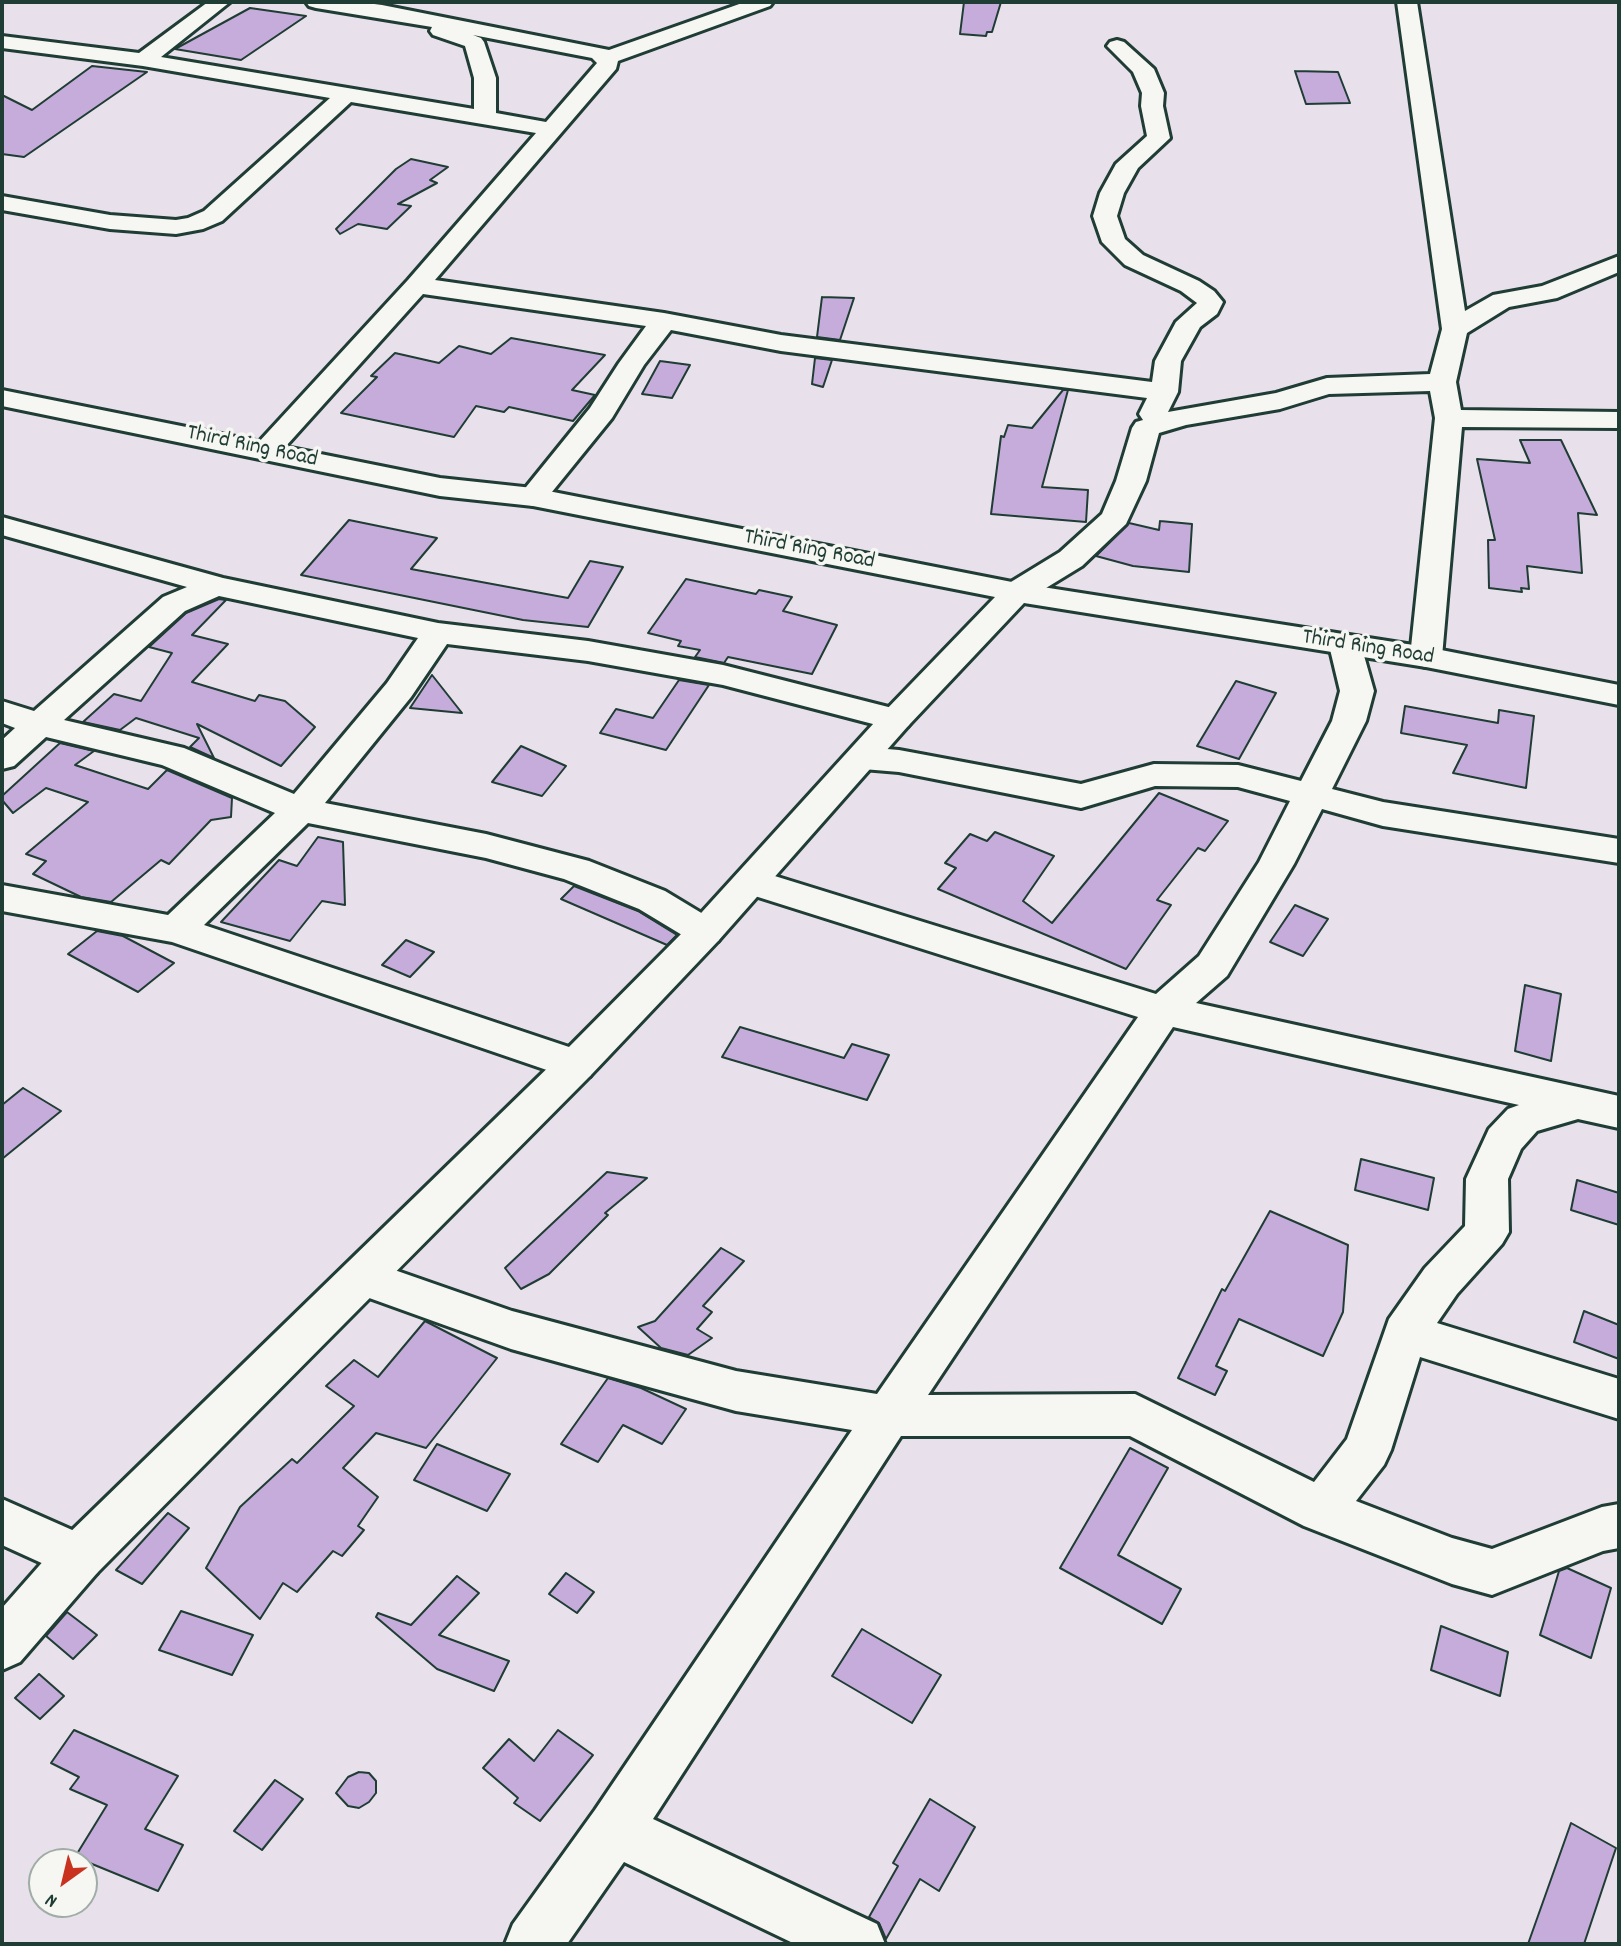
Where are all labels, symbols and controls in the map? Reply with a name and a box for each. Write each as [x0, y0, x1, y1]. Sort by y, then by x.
street label: Third Ring Road [184, 421, 320, 475]
street label: Third Ring Road [741, 525, 877, 577]
street label: Third Ring Road [1300, 625, 1436, 673]
north arrow [28, 1848, 98, 1918]
text: N [41, 1885, 64, 1913]

